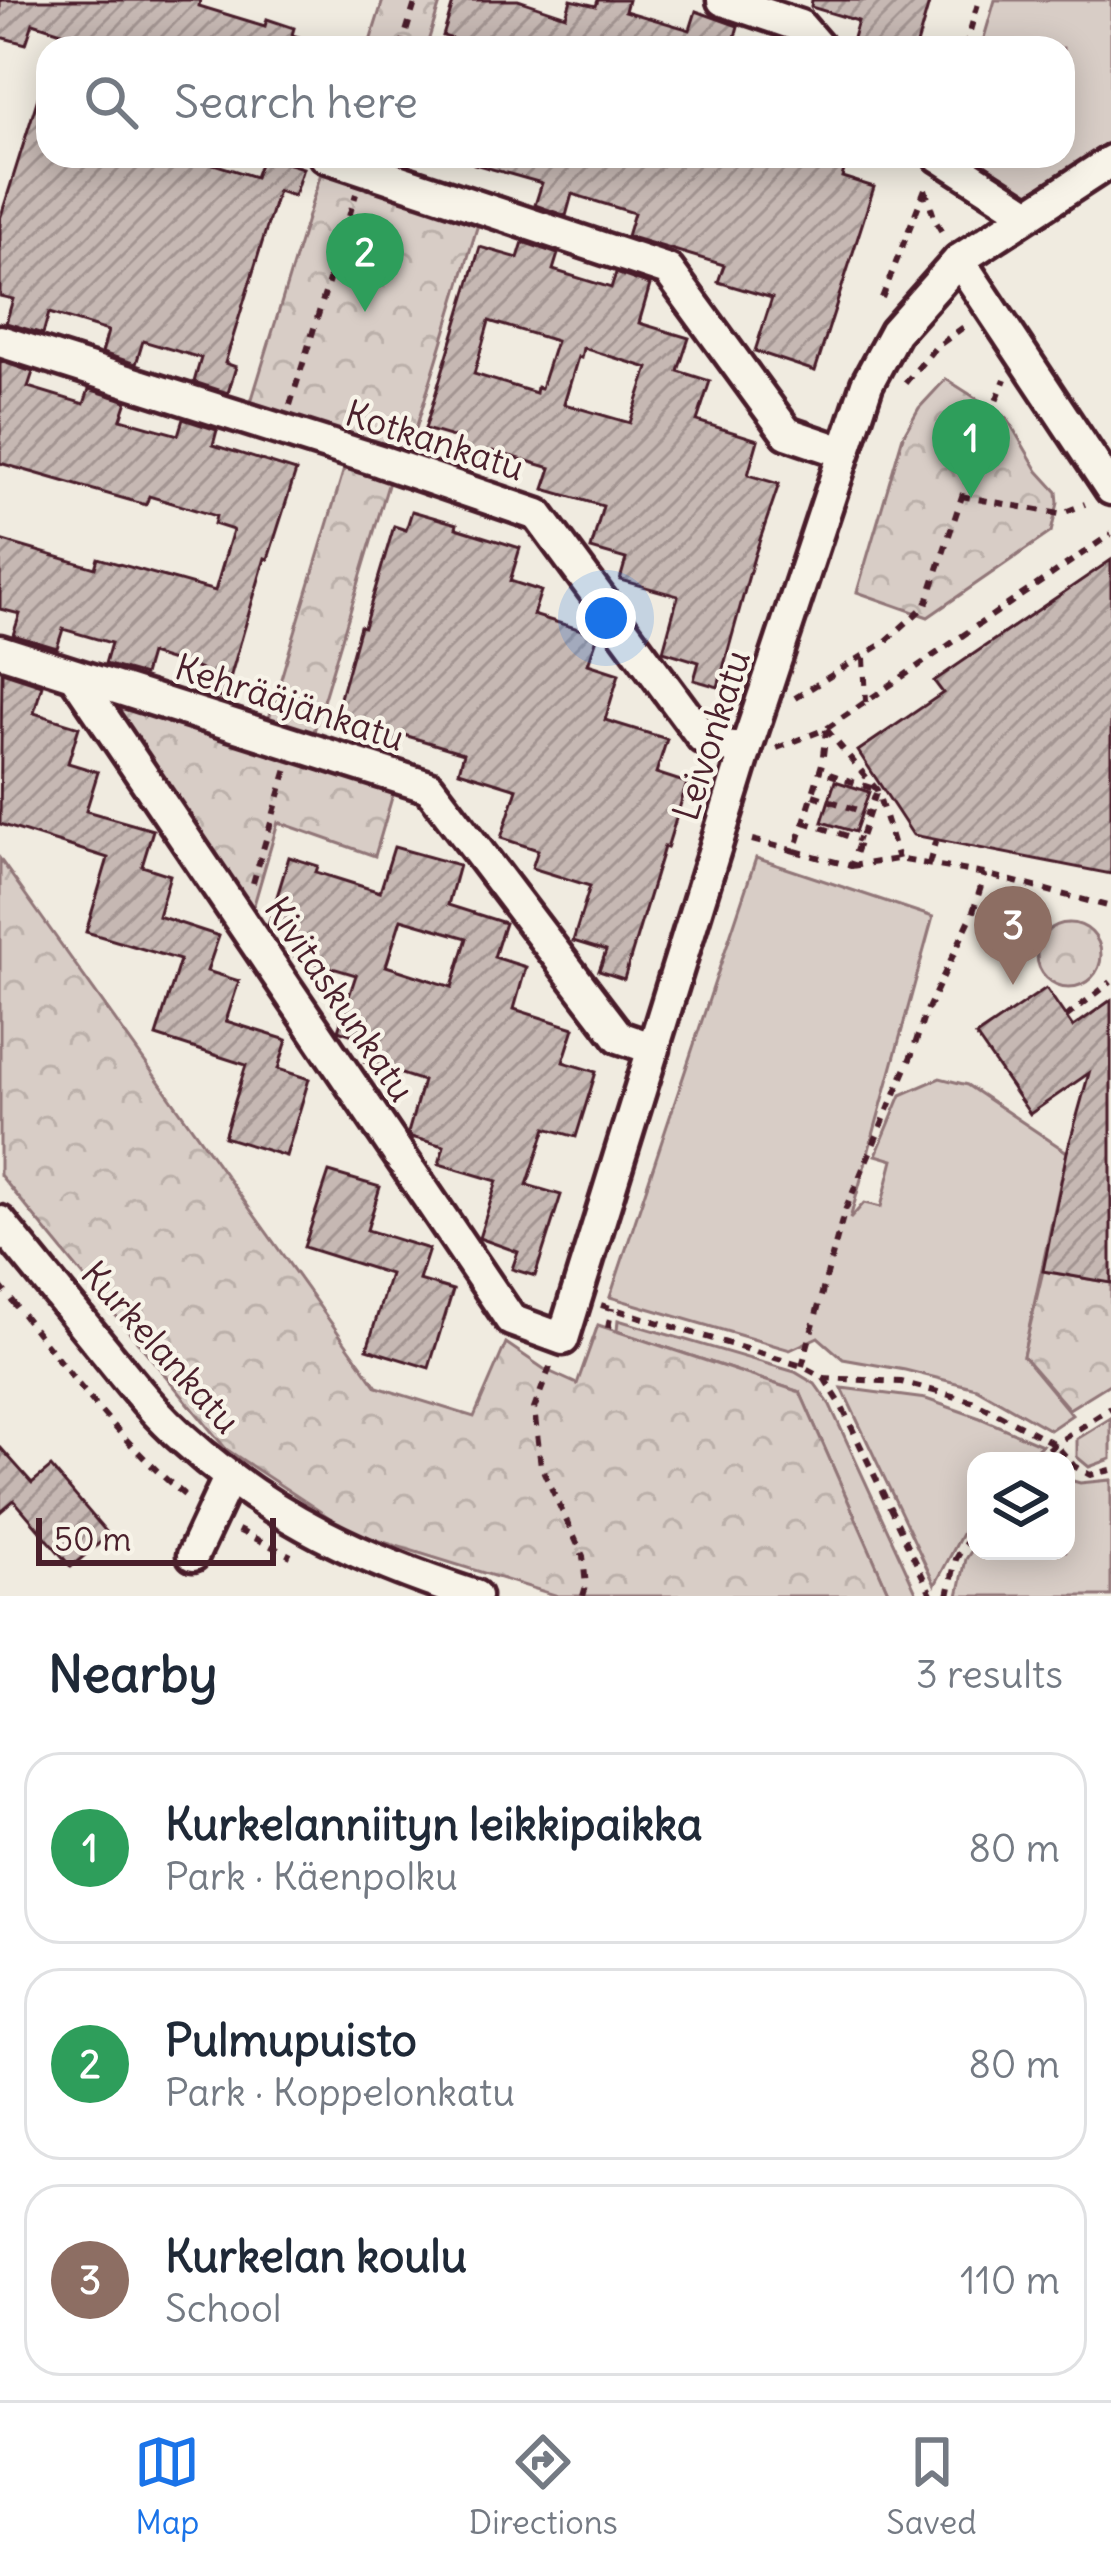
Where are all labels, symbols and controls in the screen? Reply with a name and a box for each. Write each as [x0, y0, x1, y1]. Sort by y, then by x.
search box [36, 36, 1075, 168]
icon: search [78, 69, 144, 135]
text: Search here [174, 74, 418, 130]
pin: 2 [326, 213, 404, 312]
street label: Kotkankatu [340, 390, 530, 491]
pin: 1 [932, 399, 1010, 498]
your location [576, 588, 636, 648]
street label: Kehrääjänkatu [170, 644, 410, 761]
street label: Leivonkatu [663, 644, 760, 826]
pin: 3 [974, 886, 1052, 985]
street label: Kivitaskunkatu [255, 888, 424, 1110]
street label: Kurkelankatu [72, 1252, 250, 1443]
map controls [967, 1452, 1075, 1560]
button: layers [967, 1452, 1075, 1560]
scale bar [36, 1512, 276, 1565]
text: 50 m [54, 1518, 131, 1560]
text: Nearby [48, 1642, 217, 1706]
text: 3 results [916, 1650, 1063, 1699]
text: Kurkelanniityn leikkipaikka [165, 1796, 702, 1852]
text: 1 [82, 1824, 98, 1873]
text: 80 m [968, 1824, 1060, 1873]
text: Park · Käenpolku [165, 1852, 458, 1901]
text: Pulmupuisto [165, 2012, 417, 2068]
text: 2 [79, 2040, 101, 2089]
text: 80 m [968, 2040, 1060, 2089]
text: Park · Koppelonkatu [165, 2068, 515, 2117]
text: Kurkelan koulu [165, 2228, 467, 2284]
text: 3 [79, 2256, 101, 2305]
text: 110 m [960, 2256, 1060, 2305]
text: School [165, 2284, 282, 2333]
tab: Map [134, 2429, 200, 2543]
tab: Directions [469, 2429, 618, 2543]
tab: Saved [886, 2429, 977, 2543]

